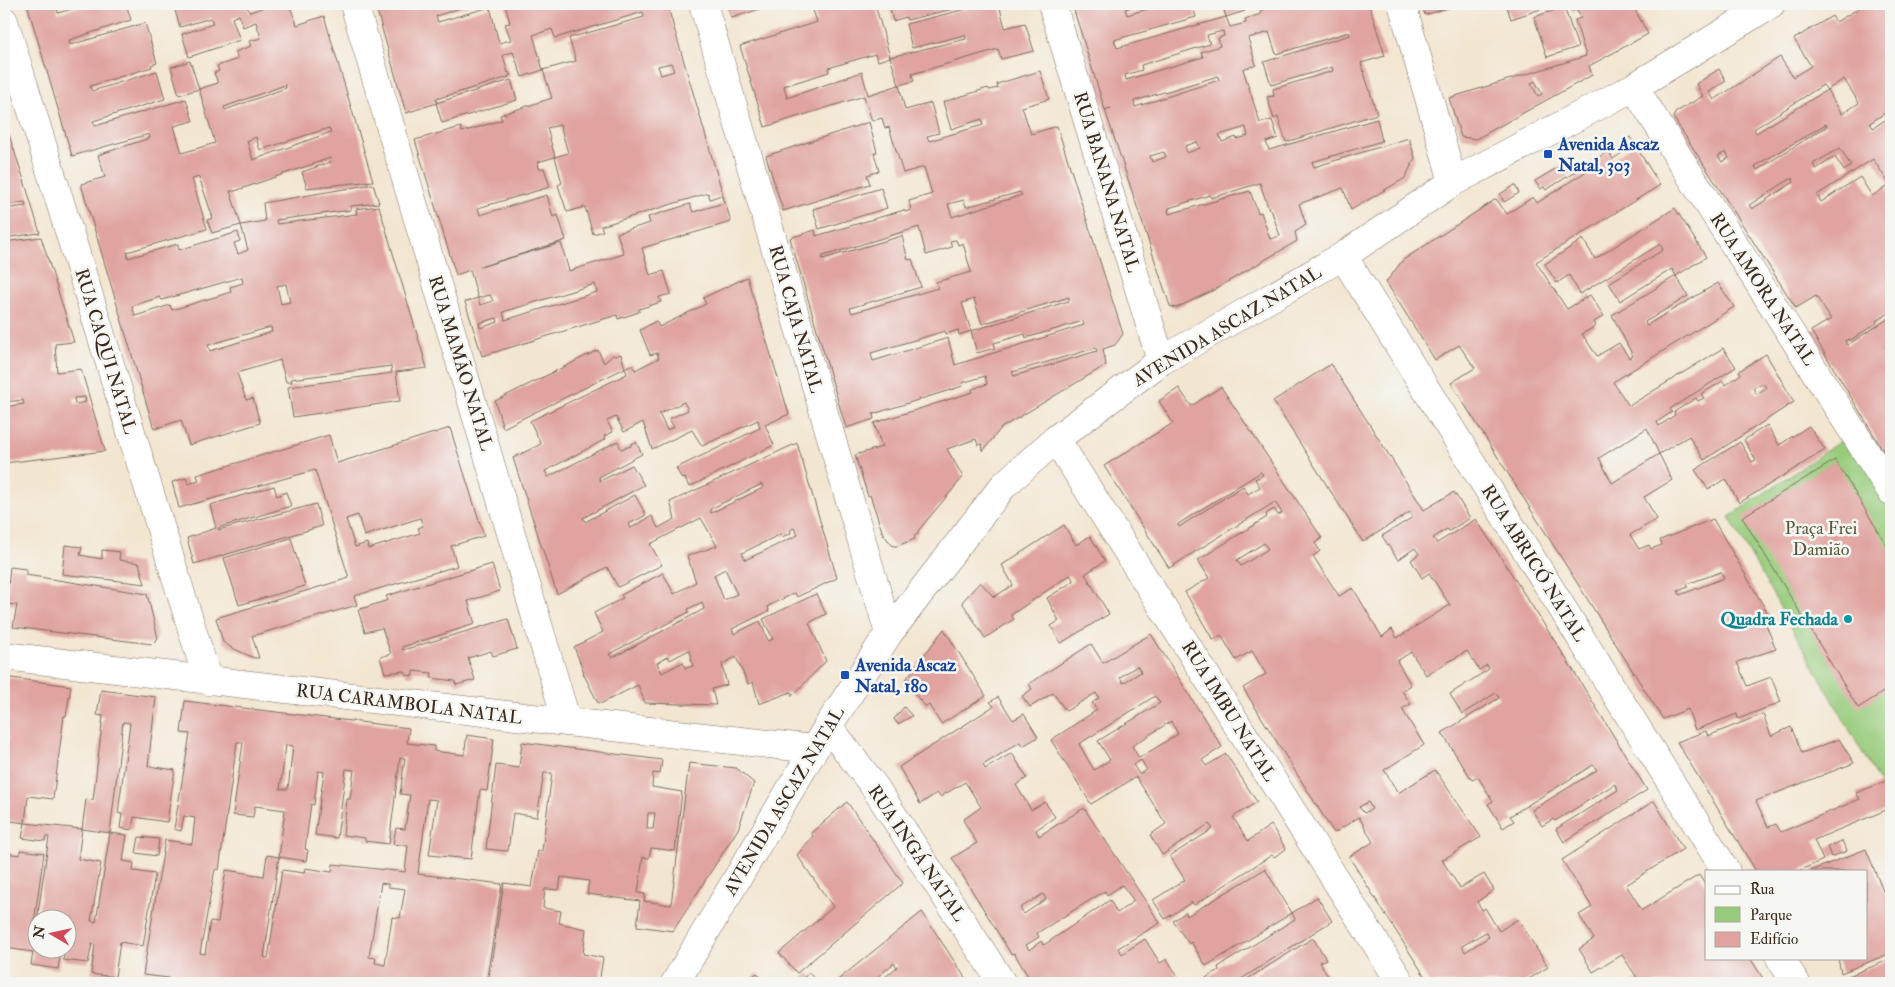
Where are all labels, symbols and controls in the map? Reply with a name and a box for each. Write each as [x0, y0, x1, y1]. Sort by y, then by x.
street label: RUA BANANA NATAL [1068, 89, 1145, 275]
place label: Avenida Ascaz Natal, 303 [1557, 133, 1659, 177]
marker: Avenida Ascaz Natal, 303 [1542, 148, 1554, 160]
street label: RUA AMORA NATAL [1705, 209, 1821, 370]
street label: RUA CAJA NATAL [763, 242, 828, 396]
street label: AVENIDA ASCAZ NATAL [1128, 261, 1326, 392]
street label: RUA CAQUI NATAL [69, 266, 142, 437]
street label: RUA MAMÃO NATAL [423, 273, 498, 454]
street label: RUA ABRICÓ NATAL [1476, 480, 1591, 646]
park label: Praça Frei Damião [1785, 517, 1858, 561]
place label: Quadra Fechada [1721, 608, 1839, 631]
marker: Quadra Fechada [1842, 613, 1854, 625]
street label: RUA IMBU NATAL [1176, 637, 1281, 786]
place label: Avenida Ascaz Natal, 180 [854, 654, 956, 698]
marker: Avenida Ascaz Natal, 180 [839, 669, 851, 681]
street label: RUA CARAMBOLA NATAL [295, 679, 523, 730]
street label: AVENIDA ASCAZ NATAL [718, 703, 850, 901]
street label: RUA INGÁ NATAL [862, 781, 971, 926]
legend [1705, 870, 1868, 960]
text: Rua [1750, 880, 1775, 899]
text: Parque [1750, 906, 1792, 925]
north arrow [28, 910, 78, 960]
text: N [30, 924, 49, 941]
text: Edifício [1750, 930, 1798, 949]

